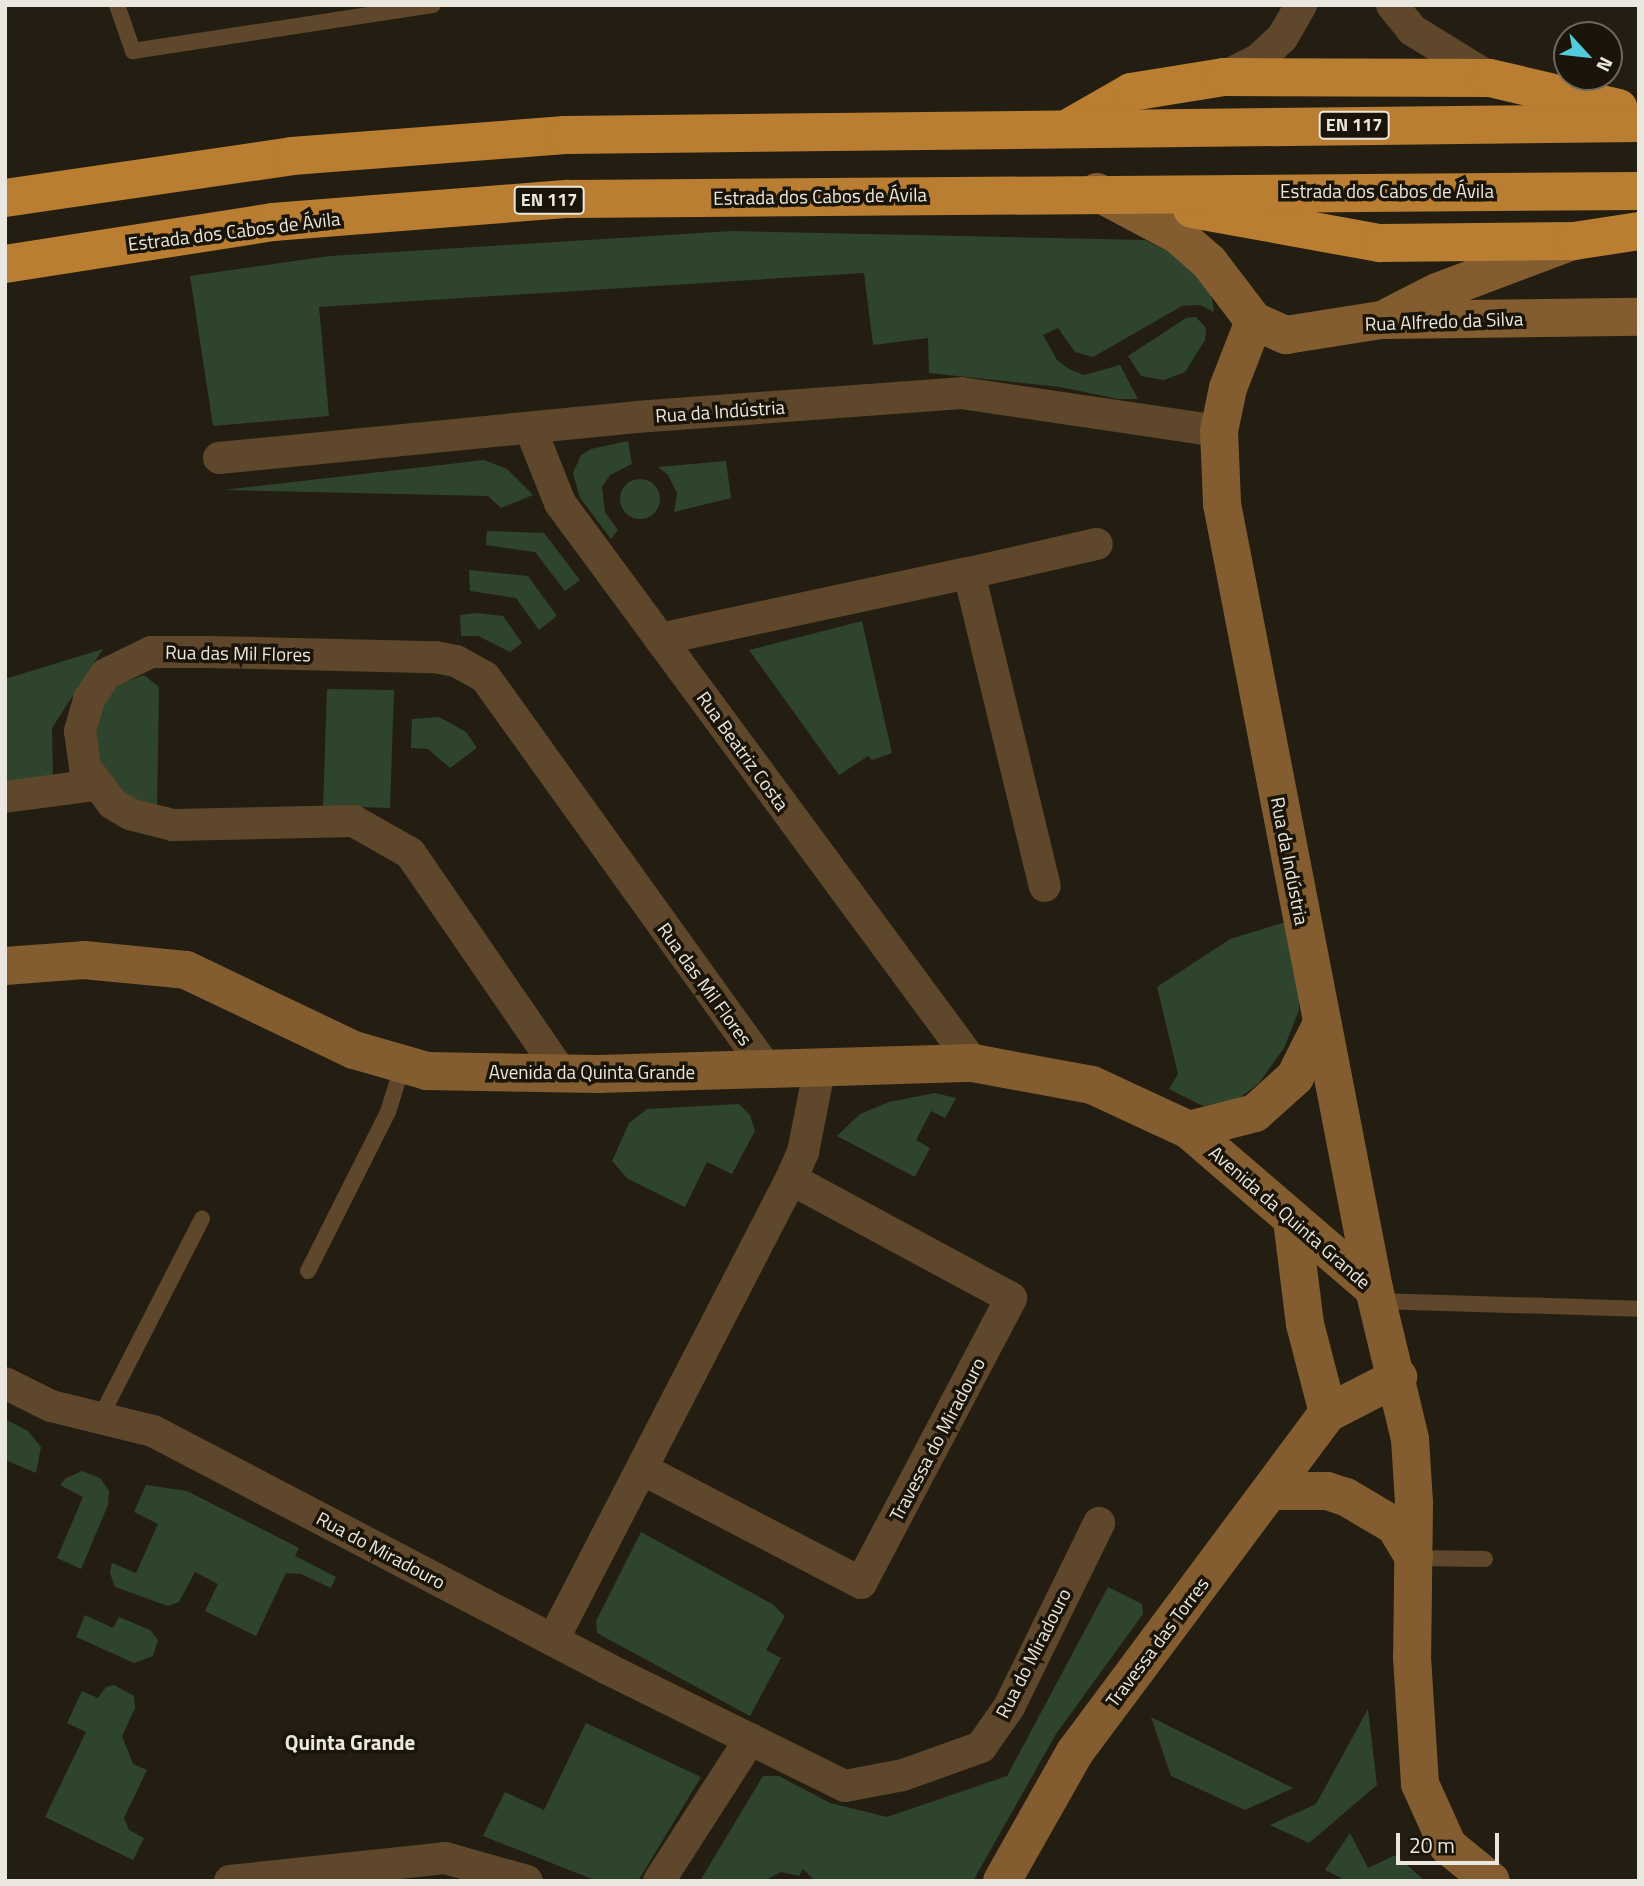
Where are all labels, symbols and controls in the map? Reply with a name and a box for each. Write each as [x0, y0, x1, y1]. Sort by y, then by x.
north arrow [1553, 21, 1623, 91]
text: N [1589, 52, 1621, 77]
road number: EN 117 [1317, 110, 1391, 140]
street label: Estrada dos Cabos de Ávila [1280, 180, 1494, 202]
street label: Estrada dos Cabos de Ávila [713, 183, 927, 209]
road number: EN 117 [512, 186, 586, 215]
street label: Estrada dos Cabos de Ávila [126, 207, 342, 255]
street label: Rua Alfredo da Silva [1364, 307, 1524, 335]
street label: Rua da Indústria [654, 395, 786, 427]
street label: Rua das Mil Flores [165, 640, 311, 666]
street label: Rua Beatriz Costa [692, 687, 794, 815]
street label: Rua da Indústria [1266, 795, 1314, 927]
street label: Rua das Mil Flores [653, 918, 757, 1050]
street label: Avenida da Quinta Grande [489, 1061, 695, 1083]
street label: Avenida da Quinta Grande [1205, 1141, 1375, 1293]
street label: Travessa do Miradouro [884, 1354, 990, 1524]
street label: Rua do Miradouro [313, 1506, 449, 1594]
street label: Travessa das Torres [1101, 1573, 1213, 1711]
street label: Rua do Miradouro [990, 1584, 1076, 1722]
district label: Quinta Grande [285, 1729, 415, 1755]
scale bar [1399, 1820, 1502, 1864]
text: 20 m [1409, 1829, 1455, 1861]

